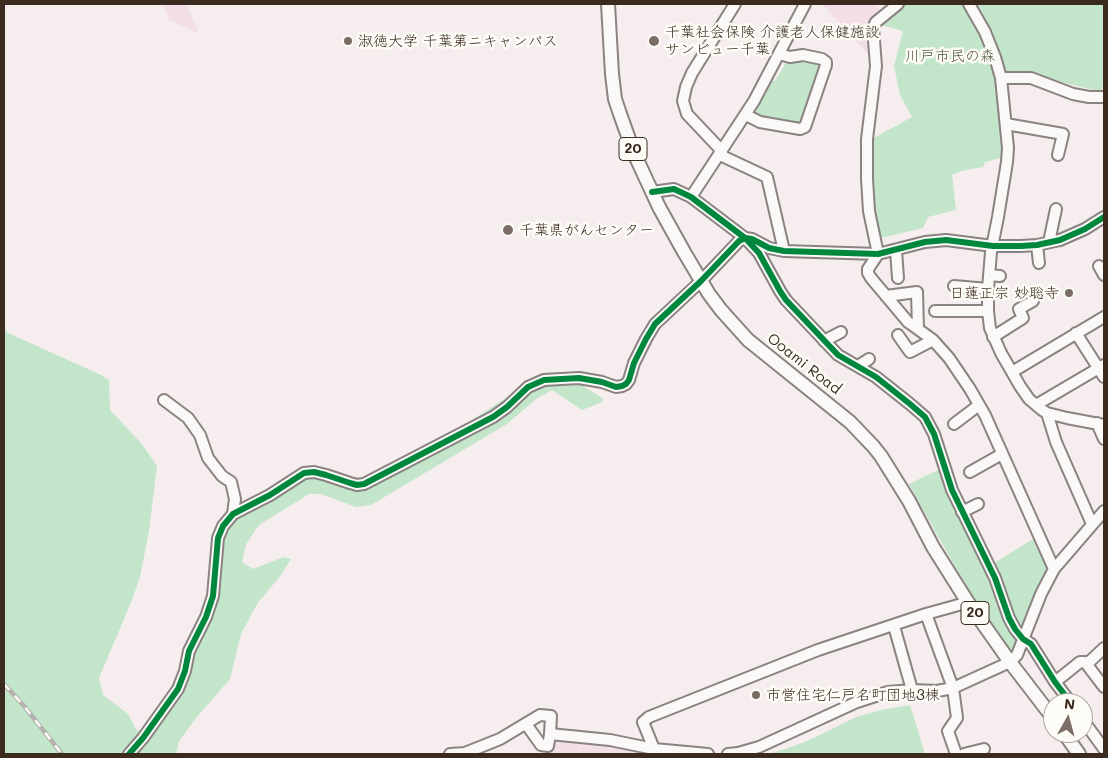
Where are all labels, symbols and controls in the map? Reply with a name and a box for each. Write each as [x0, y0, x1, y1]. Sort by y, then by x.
place label: 千葉社会保険 介護老人保健施設 サンビュー千葉 [665, 23, 880, 58]
place label: 淑徳大学 千葉第ニキャンパス [358, 32, 558, 50]
marker: 千葉社会保険 介護老人保健施設 サンビュー千葉 [647, 34, 661, 48]
marker: 淑徳大学 千葉第ニキャンパス [342, 35, 354, 47]
park label: 川戸市民の森 [905, 47, 995, 65]
road number: 20 [619, 138, 647, 160]
place label: 千葉県がんセンター [519, 221, 654, 239]
marker: 千葉県がんセンター [501, 223, 515, 237]
place label: 日蓮正宗 妙聡寺 [949, 284, 1059, 302]
marker: 日蓮正宗 妙聡寺 [1063, 287, 1075, 299]
street label: Ooami Road [763, 330, 845, 398]
road number: 20 [961, 602, 989, 624]
place label: 市営住宅仁戸名町団地3棟 [766, 686, 940, 704]
marker: 市営住宅仁戸名町団地3棟 [750, 689, 762, 701]
north arrow [1043, 693, 1093, 743]
text: N [1063, 694, 1076, 714]

